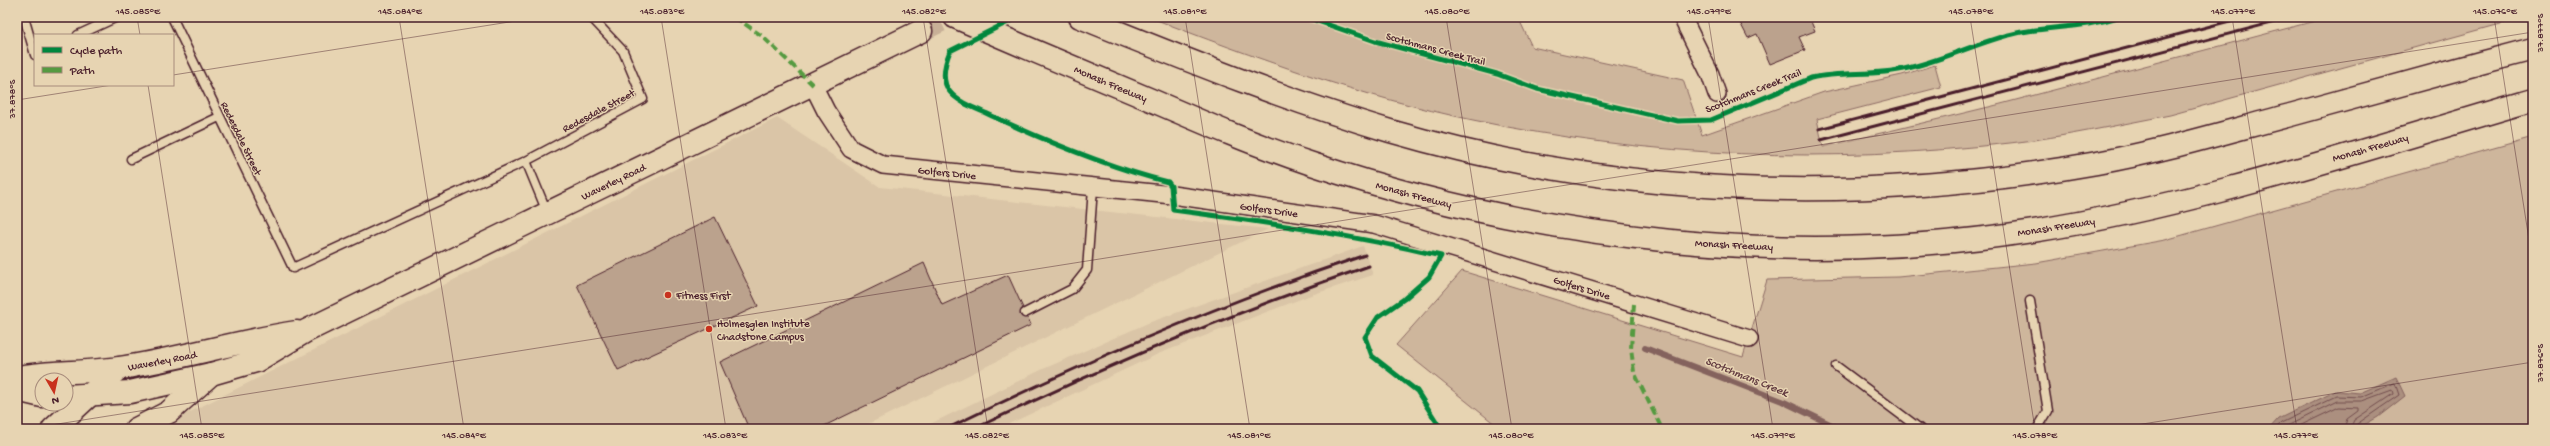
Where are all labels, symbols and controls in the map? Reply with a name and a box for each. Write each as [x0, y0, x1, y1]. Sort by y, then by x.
text: 145.085°E [115, 6, 161, 18]
text: 145.084°E [377, 6, 423, 18]
text: 145.083°E [639, 6, 685, 18]
text: 145.082°E [901, 6, 947, 18]
text: 145.081°E [1162, 6, 1207, 18]
text: 145.080°E [1424, 6, 1470, 18]
text: 145.079°E [1686, 6, 1732, 18]
text: 145.078°E [1948, 6, 1994, 18]
text: 145.077°E [2210, 6, 2256, 18]
text: 145.076°E [2472, 6, 2518, 18]
text: 37.877°S [2535, 13, 2547, 53]
street label: Scotchmans Creek Trail [1385, 31, 1487, 69]
legend [34, 34, 174, 86]
text: Cycle path [70, 45, 123, 59]
street label: Monash Freeway [1072, 64, 1149, 106]
text: Path [69, 65, 95, 79]
street label: Scotchmans Creek Trail [1704, 67, 1804, 117]
text: 37.878°S [7, 79, 19, 119]
street label: Redesdale Street [561, 87, 638, 136]
street label: Redesdale Street [217, 100, 264, 179]
street label: Monash Freeway [2331, 132, 2410, 165]
street label: Waverley Road [580, 161, 649, 204]
street label: Golfers Drive [917, 164, 977, 183]
street label: Monash Freeway [1374, 180, 1453, 212]
street label: Golfers Drive [1239, 200, 1299, 221]
street label: Monash Freeway [2017, 216, 2096, 240]
street label: Monash Freeway [1695, 238, 1774, 254]
street label: Golfers Drive [1552, 274, 1612, 303]
marker: Fitness First [663, 290, 673, 300]
place label: Fitness First [675, 291, 732, 303]
place label: Holmesglen Institute Chadstone Campus [717, 319, 810, 344]
marker: Holmesglen Institute Chadstone Campus [704, 324, 714, 334]
text: 37.876°S [2535, 343, 2547, 383]
street label: Waverley Road [127, 349, 199, 375]
water label: Scotchmans Creek [1703, 355, 1791, 401]
north arrow [34, 372, 74, 412]
text: N [51, 393, 60, 406]
text: 145.085°E [179, 430, 225, 442]
text: 145.084°E [441, 430, 487, 442]
text: 145.083°E [702, 430, 748, 442]
text: 145.082°E [964, 430, 1010, 442]
text: 145.081°E [1226, 430, 1271, 442]
text: 145.080°E [1488, 430, 1534, 442]
text: 145.079°E [1750, 430, 1796, 442]
text: 145.078°E [2012, 430, 2058, 442]
text: 145.077°E [2273, 430, 2319, 442]

